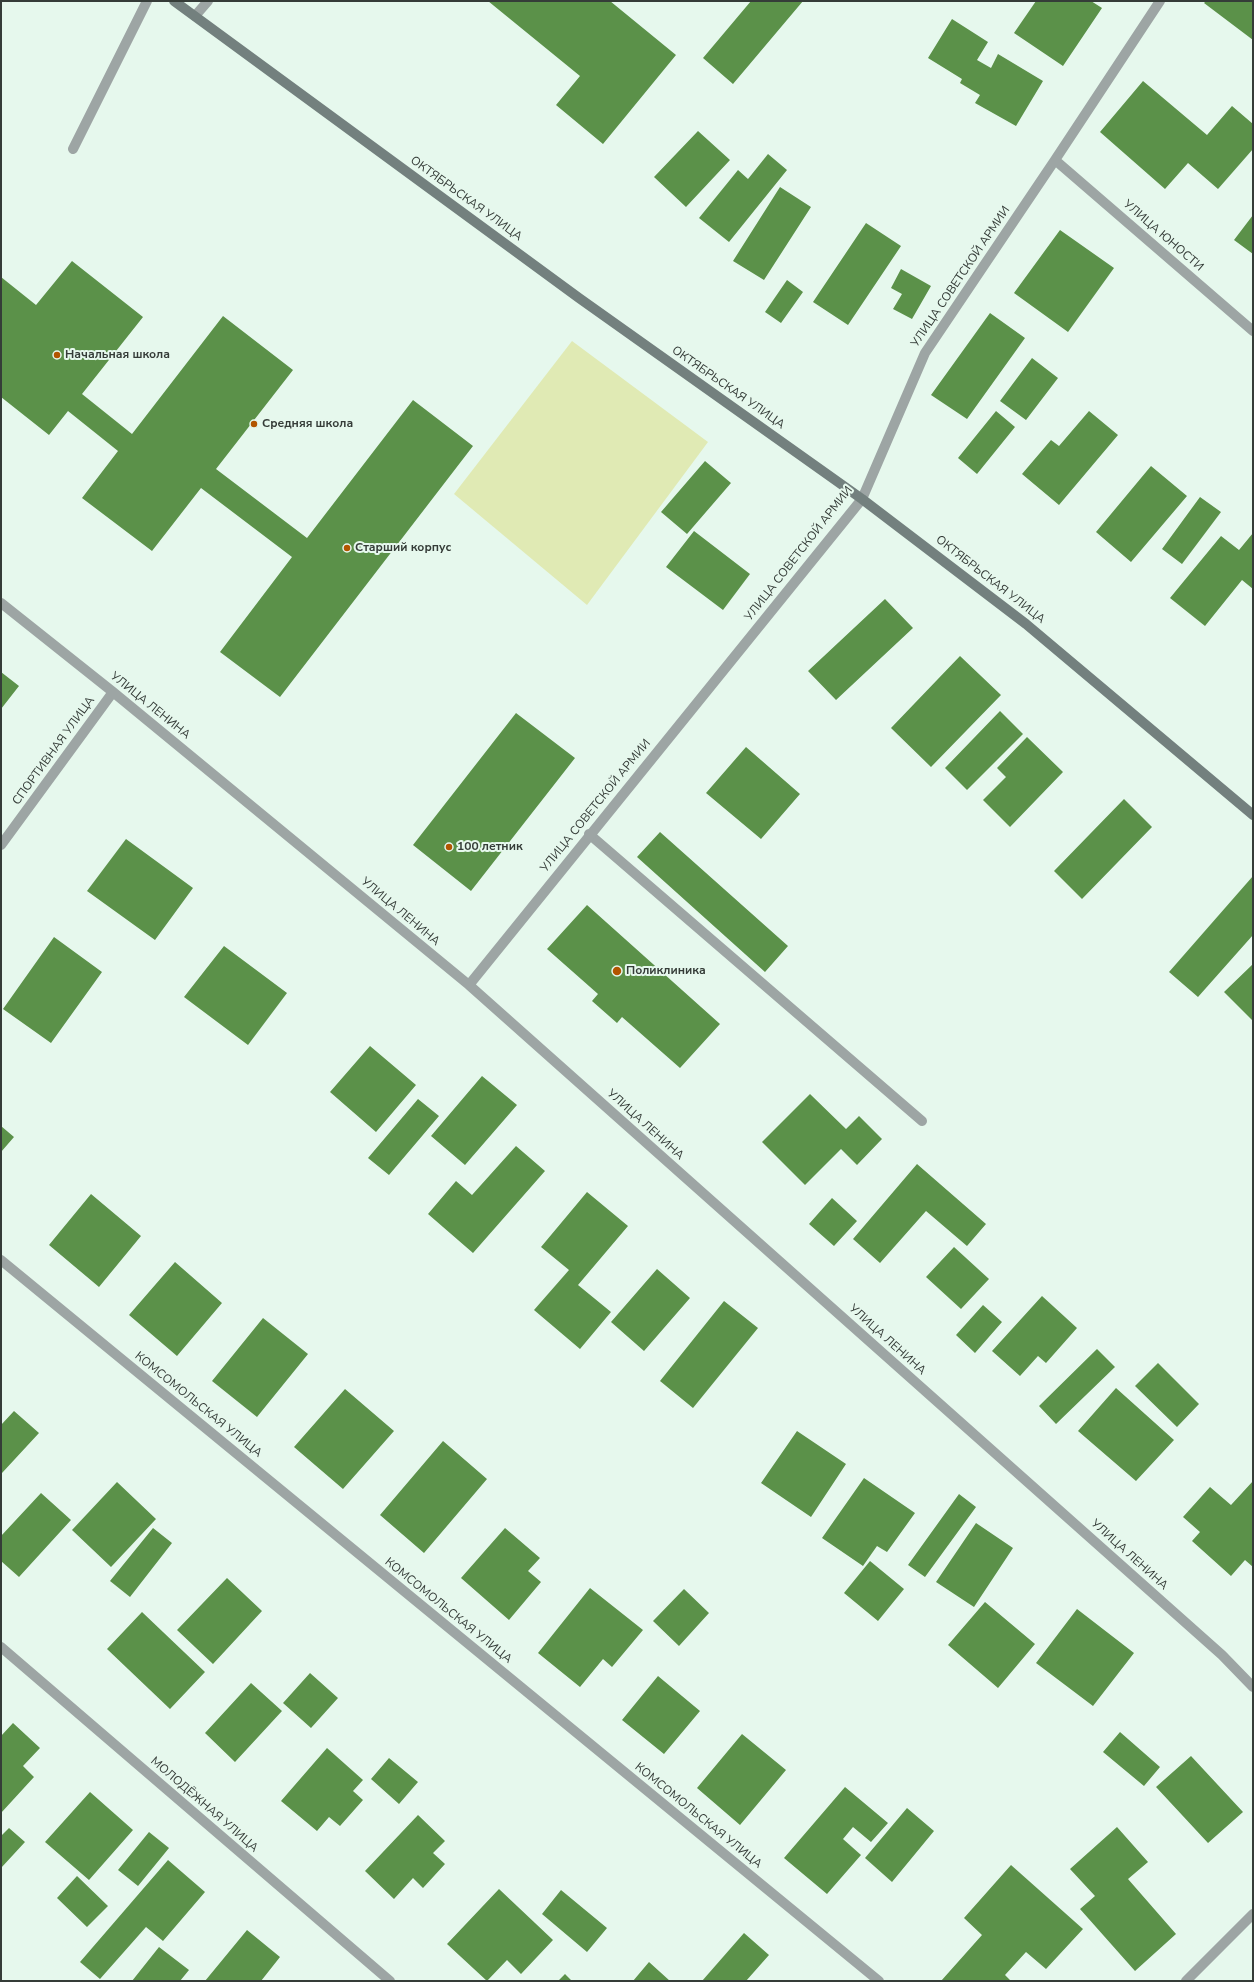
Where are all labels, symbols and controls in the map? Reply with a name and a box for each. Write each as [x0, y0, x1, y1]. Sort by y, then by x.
street label: ОКТЯБРЬСКАЯ УЛИЦА [407, 154, 525, 244]
street label: УЛИЦА ЮНОСТИ [1120, 197, 1206, 275]
street label: УЛИЦА СОВЕТСКОЙ АРМИИ [908, 204, 1014, 350]
street label: ОКТЯБРЬСКАЯ УЛИЦА [669, 343, 787, 433]
place label: Начальная школа [65, 348, 170, 362]
marker: Начальная школа [52, 350, 62, 360]
place label: Средняя школа [262, 417, 353, 431]
marker: Средняя школа [249, 419, 259, 429]
street label: УЛИЦА СОВЕТСКОЙ АРМИИ [742, 484, 856, 624]
street label: ОКТЯБРЬСКАЯ УЛИЦА [932, 533, 1048, 627]
place label: Старший корпус [355, 541, 451, 555]
marker: Старший корпус [342, 543, 352, 553]
street label: УЛИЦА ЛЕНИНА [107, 669, 193, 743]
street label: СПОРТИВНАЯ УЛИЦА [10, 694, 98, 808]
street label: УЛИЦА СОВЕТСКОЙ АРМИИ [538, 737, 654, 875]
place label: 100 летник [457, 840, 523, 854]
marker: 100 летник [444, 842, 454, 852]
street label: УЛИЦА ЛЕНИНА [358, 875, 442, 949]
place label: Поликлиника [626, 964, 706, 978]
marker: Поликлиника [611, 965, 623, 977]
street label: УЛИЦА ЛЕНИНА [604, 1087, 686, 1163]
street label: УЛИЦА ЛЕНИНА [846, 1302, 928, 1378]
street label: КОМСОМОЛЬСКАЯ УЛИЦА [131, 1349, 265, 1461]
street label: УЛИЦА ЛЕНИНА [1088, 1517, 1170, 1593]
street label: КОМСОМОЛЬСКАЯ УЛИЦА [381, 1555, 515, 1667]
street label: МОЛОДЁЖНАЯ УЛИЦА [147, 1754, 261, 1856]
street label: КОМСОМОЛЬСКАЯ УЛИЦА [631, 1760, 765, 1872]

